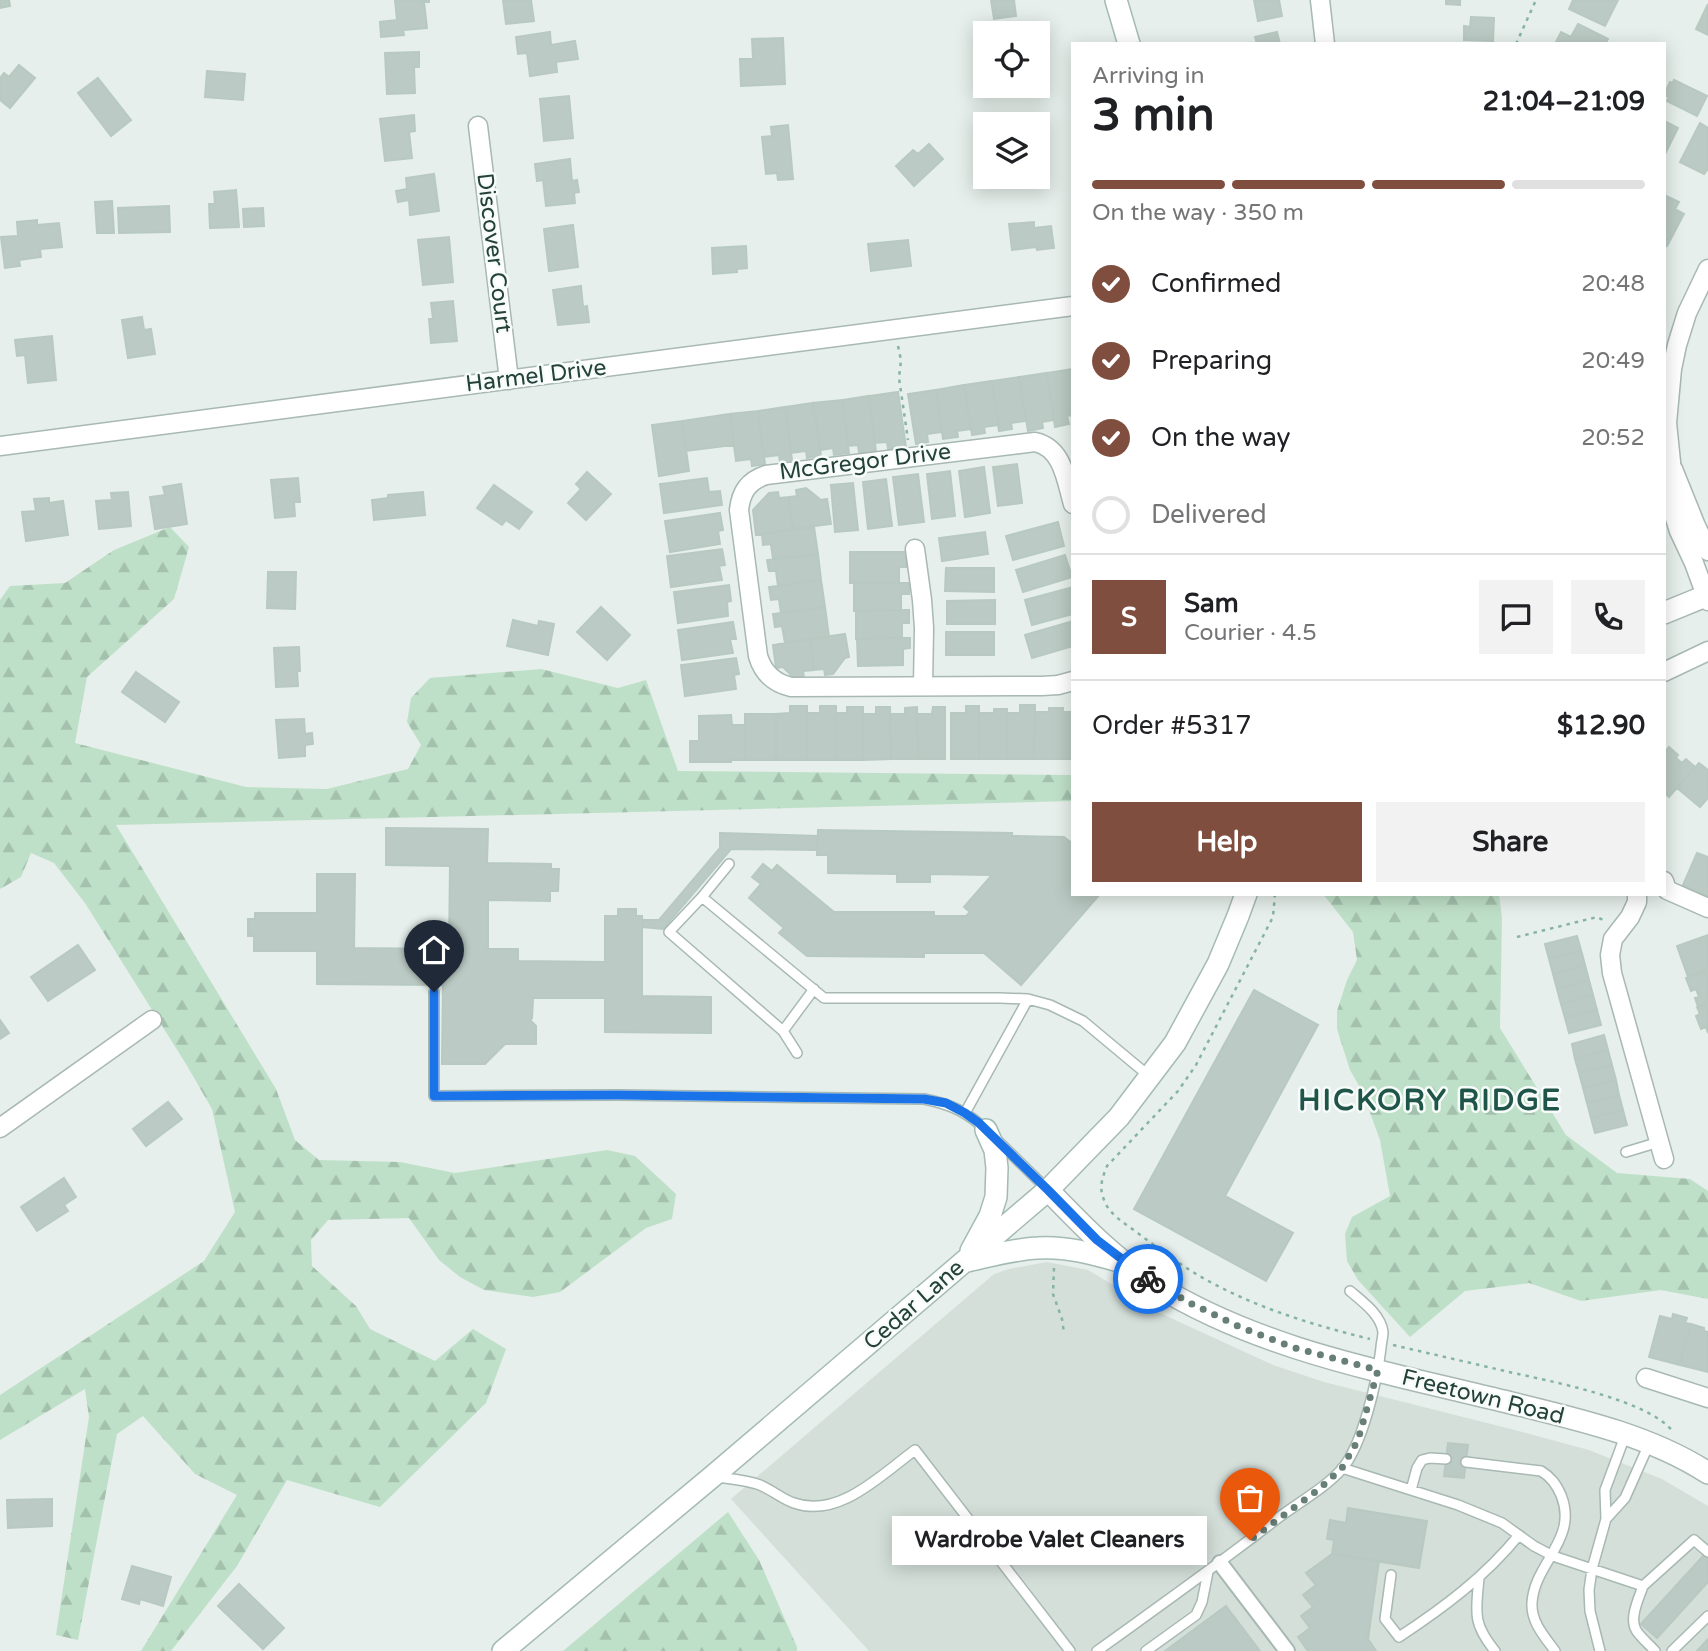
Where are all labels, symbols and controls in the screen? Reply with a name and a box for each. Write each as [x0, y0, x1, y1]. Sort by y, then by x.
map controls [973, 21, 1050, 189]
button: locate [973, 21, 1050, 98]
text: Arriving in [1092, 62, 1205, 90]
text: 21:04–21:09 [1483, 86, 1645, 117]
text: 3 min [1092, 88, 1215, 143]
button: layers [973, 112, 1050, 189]
street label: Discover Court [470, 171, 518, 335]
text: On the way · 350 m [1092, 199, 1304, 227]
icon: check [1092, 265, 1130, 303]
text: Confirmed [1151, 268, 1281, 299]
text: 20:48 [1581, 270, 1645, 298]
icon: check [1092, 342, 1130, 380]
text: Preparing [1151, 345, 1272, 376]
text: 20:49 [1581, 347, 1645, 375]
street label: Harmel Drive [464, 353, 608, 399]
icon: check [1092, 419, 1130, 457]
text: On the way [1151, 422, 1291, 453]
text: 20:52 [1581, 424, 1645, 452]
street label: McGregor Drive [778, 438, 952, 486]
text: Delivered [1151, 499, 1267, 530]
button: chat [1479, 580, 1553, 654]
button: phone [1571, 580, 1645, 654]
text: Sam [1184, 588, 1239, 619]
text: S [1121, 602, 1137, 633]
text: Courier · 4.5 [1184, 619, 1317, 647]
text: Order #5317 [1092, 710, 1252, 741]
text: $12.90 [1557, 710, 1645, 741]
button: Help [1092, 802, 1362, 882]
button: Share [1376, 802, 1645, 882]
pin [404, 920, 464, 992]
icon: home [415, 931, 453, 969]
district label: HICKORY RIDGE [1298, 1082, 1562, 1119]
courier [1113, 1244, 1183, 1314]
street label: Cedar Lane [858, 1254, 970, 1356]
icon: bike [1129, 1260, 1167, 1298]
street label: Freetown Road [1399, 1363, 1567, 1431]
pin [1220, 1468, 1280, 1540]
icon: bag [1231, 1479, 1269, 1517]
callout: Wardrobe Valet Cleaners [893, 1516, 1208, 1564]
text: Wardrobe Valet Cleaners [915, 1526, 1184, 1554]

